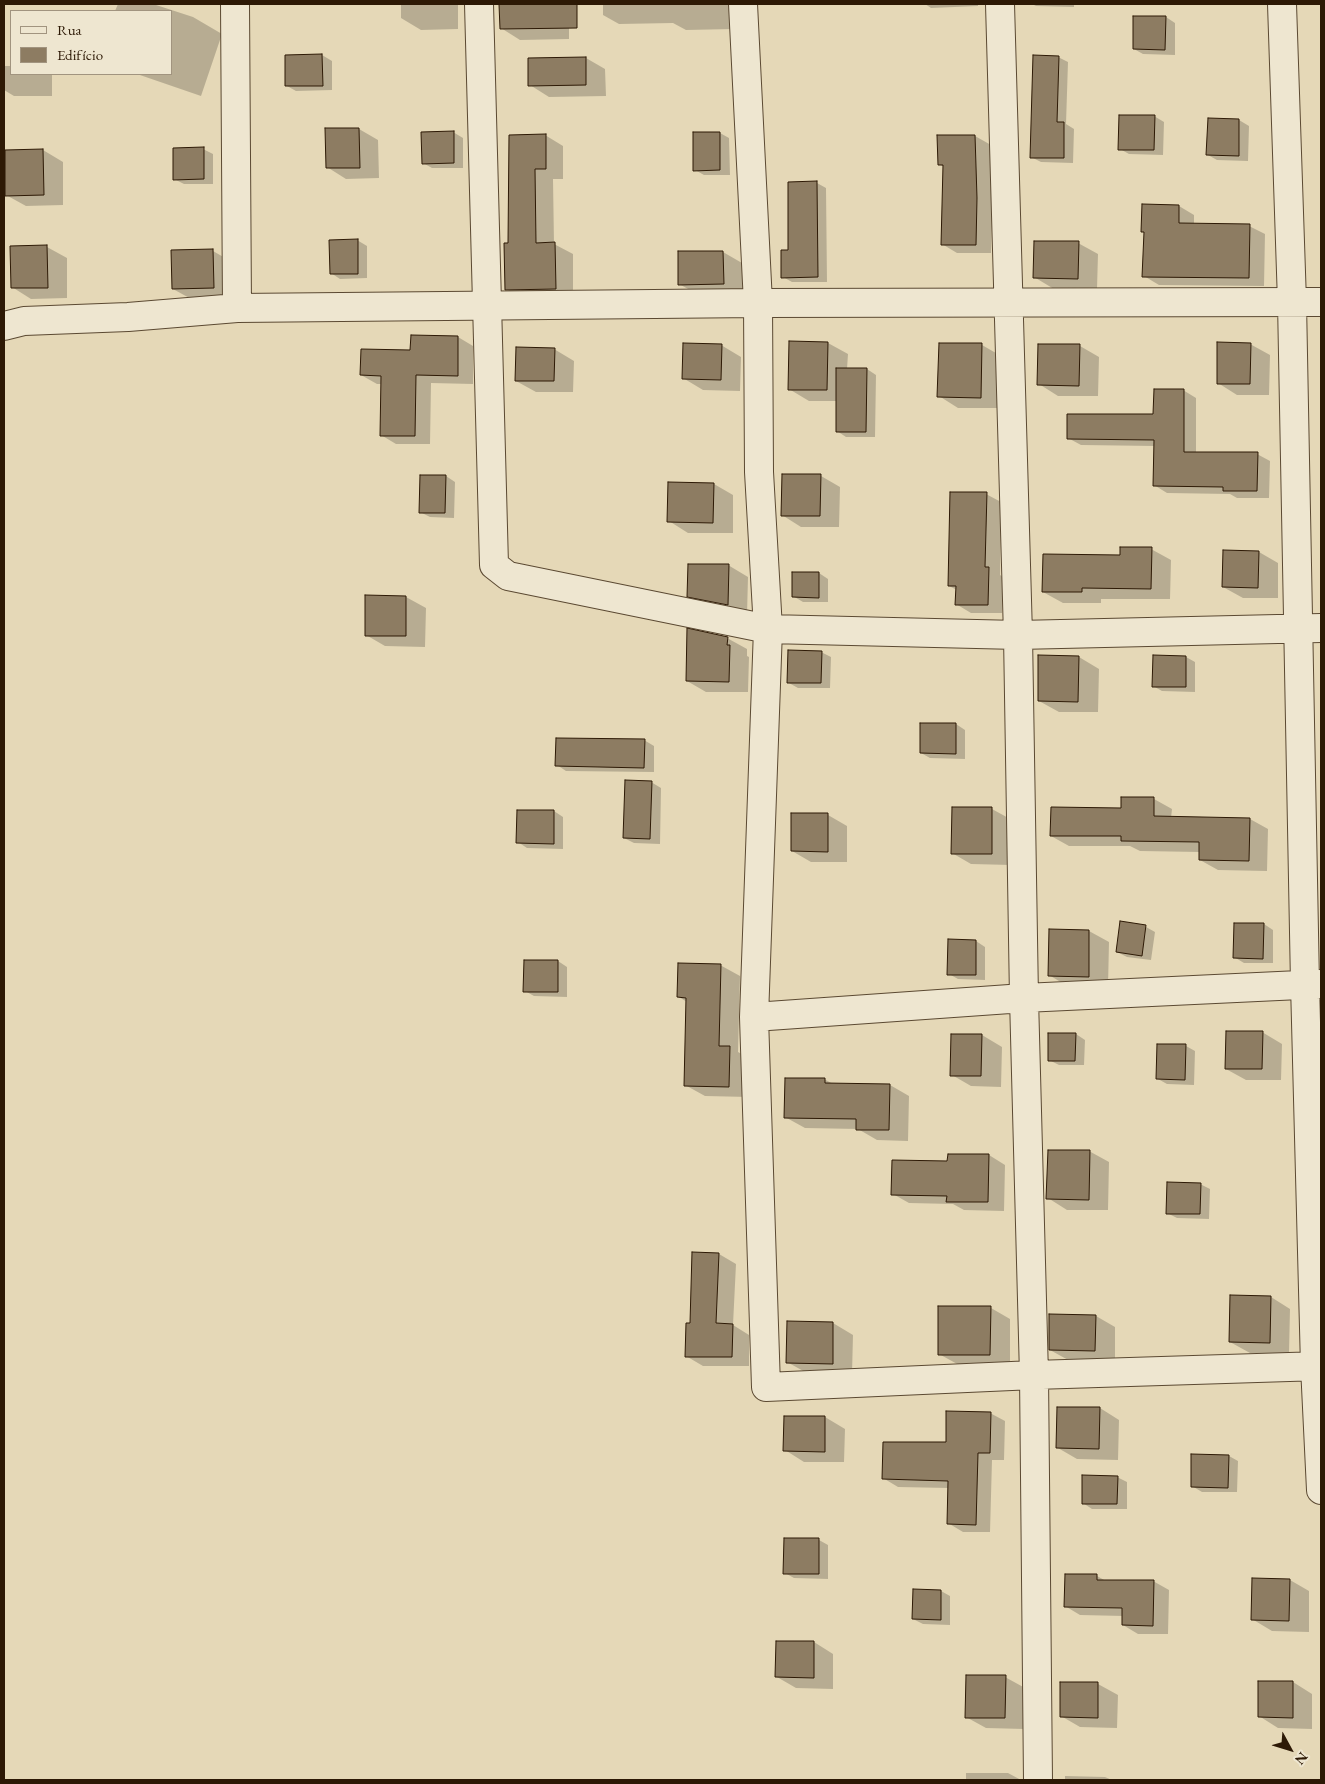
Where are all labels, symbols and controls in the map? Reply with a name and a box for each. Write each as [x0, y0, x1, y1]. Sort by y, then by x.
legend [10, 10, 172, 75]
text: Rua [57, 20, 82, 39]
text: Edifício [57, 45, 103, 64]
north arrow [1265, 1724, 1315, 1774]
text: N [1291, 1748, 1312, 1768]

